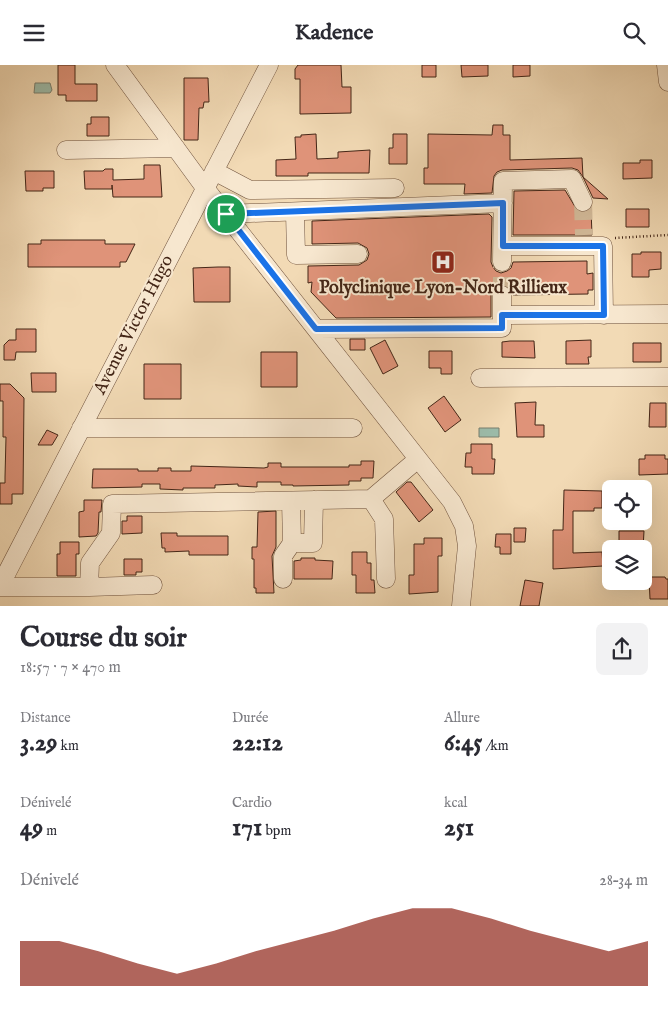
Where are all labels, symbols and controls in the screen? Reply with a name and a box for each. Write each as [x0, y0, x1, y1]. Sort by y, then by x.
icon: menu [20, 19, 48, 47]
text: Kadence [295, 19, 373, 47]
icon: search [620, 19, 648, 47]
pin [205, 193, 247, 235]
icon: arrive [212, 200, 240, 228]
hospital icon: Polyclinique Lyon-Nord Rillieux [430, 249, 456, 275]
street label: Avenue Victor Hugo [88, 251, 179, 399]
place label: Polyclinique Lyon-Nord Rillieux [319, 277, 567, 300]
map controls [602, 480, 652, 590]
button: locate [602, 480, 652, 530]
button: layers [602, 540, 652, 590]
text: Course du soir [20, 621, 187, 656]
button: share [596, 623, 648, 675]
text: 18:57 · 7 × 470 m [20, 658, 121, 678]
text: Distance [20, 709, 71, 727]
text: Durée [232, 709, 269, 727]
text: Allure [444, 709, 480, 727]
text: 3.29 [20, 727, 57, 759]
text: 22:12 [232, 727, 283, 759]
text: 6:45 [444, 727, 482, 759]
text: km [57, 737, 79, 755]
text: /km [482, 737, 509, 755]
text: Dénivelé [20, 794, 72, 812]
text: Cardio [232, 794, 272, 812]
text: kcal [444, 794, 467, 812]
text: 49 [20, 812, 43, 844]
text: 171 [232, 812, 262, 844]
text: 251 [444, 812, 474, 844]
text: m [43, 822, 57, 840]
text: bpm [262, 822, 291, 840]
text: Dénivelé [20, 871, 79, 891]
text: 28–34 m [599, 871, 648, 891]

